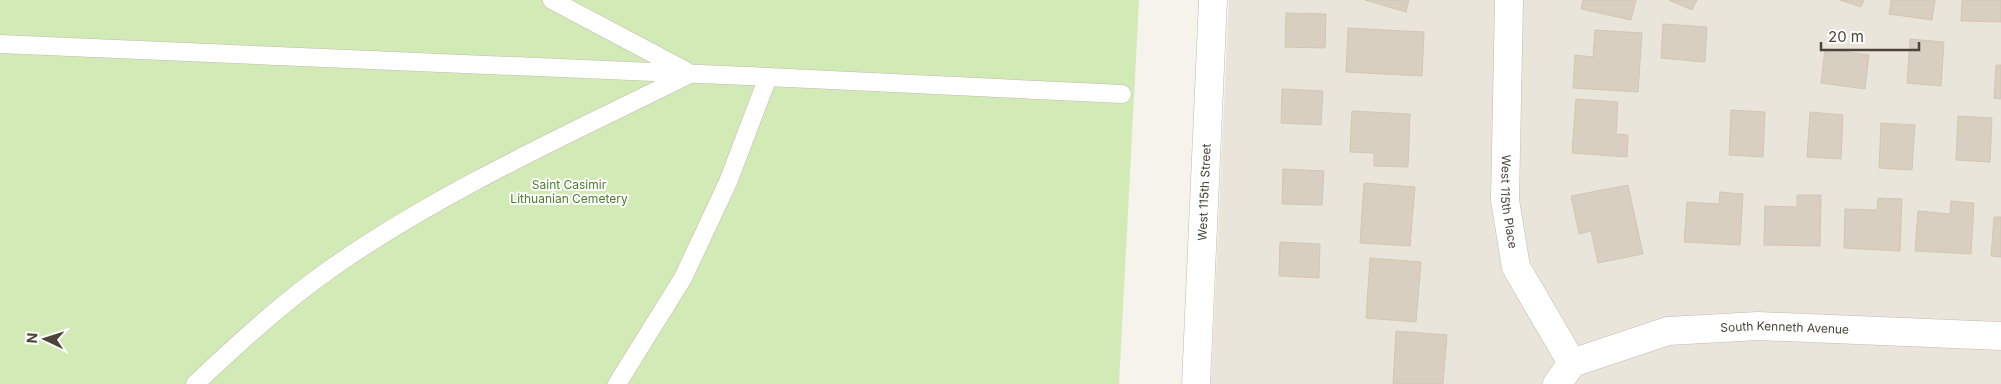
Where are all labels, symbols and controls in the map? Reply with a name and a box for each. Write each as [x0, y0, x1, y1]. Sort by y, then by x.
scale bar [1821, 20, 1918, 52]
text: 20 m [1828, 27, 1864, 46]
street label: West 115th Street [1194, 143, 1214, 241]
street label: West 115th Place [1498, 155, 1521, 250]
park label: Saint Casimir Lithuanian Cemetery [510, 177, 628, 206]
north arrow [20, 314, 70, 364]
street label: South Kenneth Avenue [1720, 318, 1849, 337]
text: N [23, 332, 40, 344]

